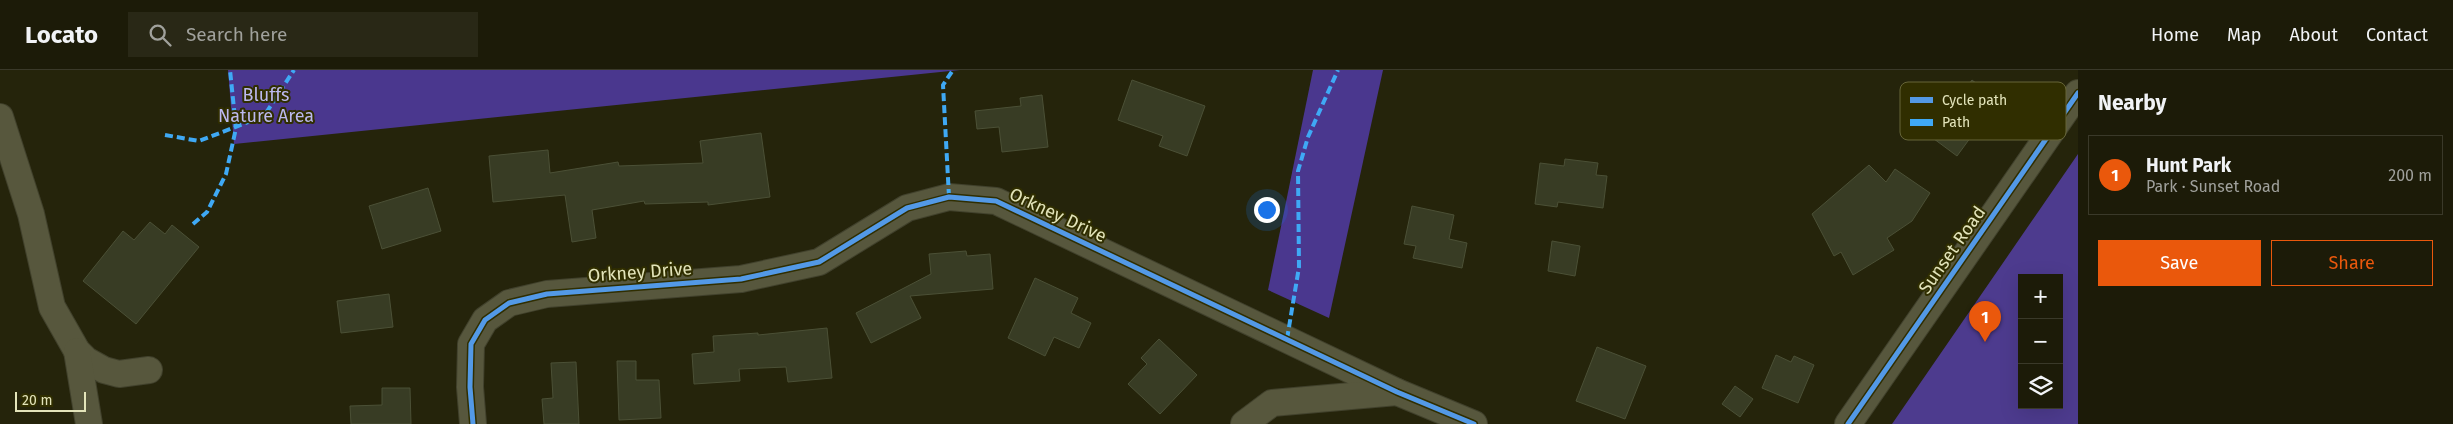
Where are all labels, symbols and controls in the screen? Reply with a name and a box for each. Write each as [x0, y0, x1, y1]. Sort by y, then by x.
search box [128, 12, 478, 57]
text: Locato [25, 21, 98, 49]
icon: search [146, 21, 174, 49]
text: Search here [186, 23, 287, 46]
text: Home [2151, 24, 2199, 46]
text: Map [2227, 24, 2261, 46]
text: About [2289, 24, 2338, 46]
text: Contact [2366, 24, 2428, 46]
legend [1900, 82, 2066, 140]
park label: Bluffs Nature Area [218, 84, 314, 127]
text: Nearby [2098, 90, 2166, 116]
text: Cycle path [1942, 92, 2007, 109]
text: Path [1942, 114, 1970, 131]
text: Hunt Park [2146, 154, 2231, 177]
text: 1 [2111, 166, 2119, 185]
text: 200 m [2388, 166, 2432, 185]
text: Park · Sunset Road [2146, 177, 2280, 196]
street label: Orkney Drive [1006, 183, 1110, 247]
your location [1254, 197, 1280, 223]
street label: Sunset Road [1914, 202, 1990, 298]
button: Save [2098, 240, 2261, 286]
button: Share [2271, 240, 2433, 286]
street label: Orkney Drive [587, 257, 693, 287]
map controls [2018, 274, 2063, 409]
button: + [2018, 274, 2063, 319]
pin: 1 [1969, 301, 2001, 342]
button: − [2018, 319, 2063, 364]
button: layers [2018, 364, 2063, 409]
scale bar [15, 389, 86, 412]
text: 20 m [22, 392, 52, 409]

